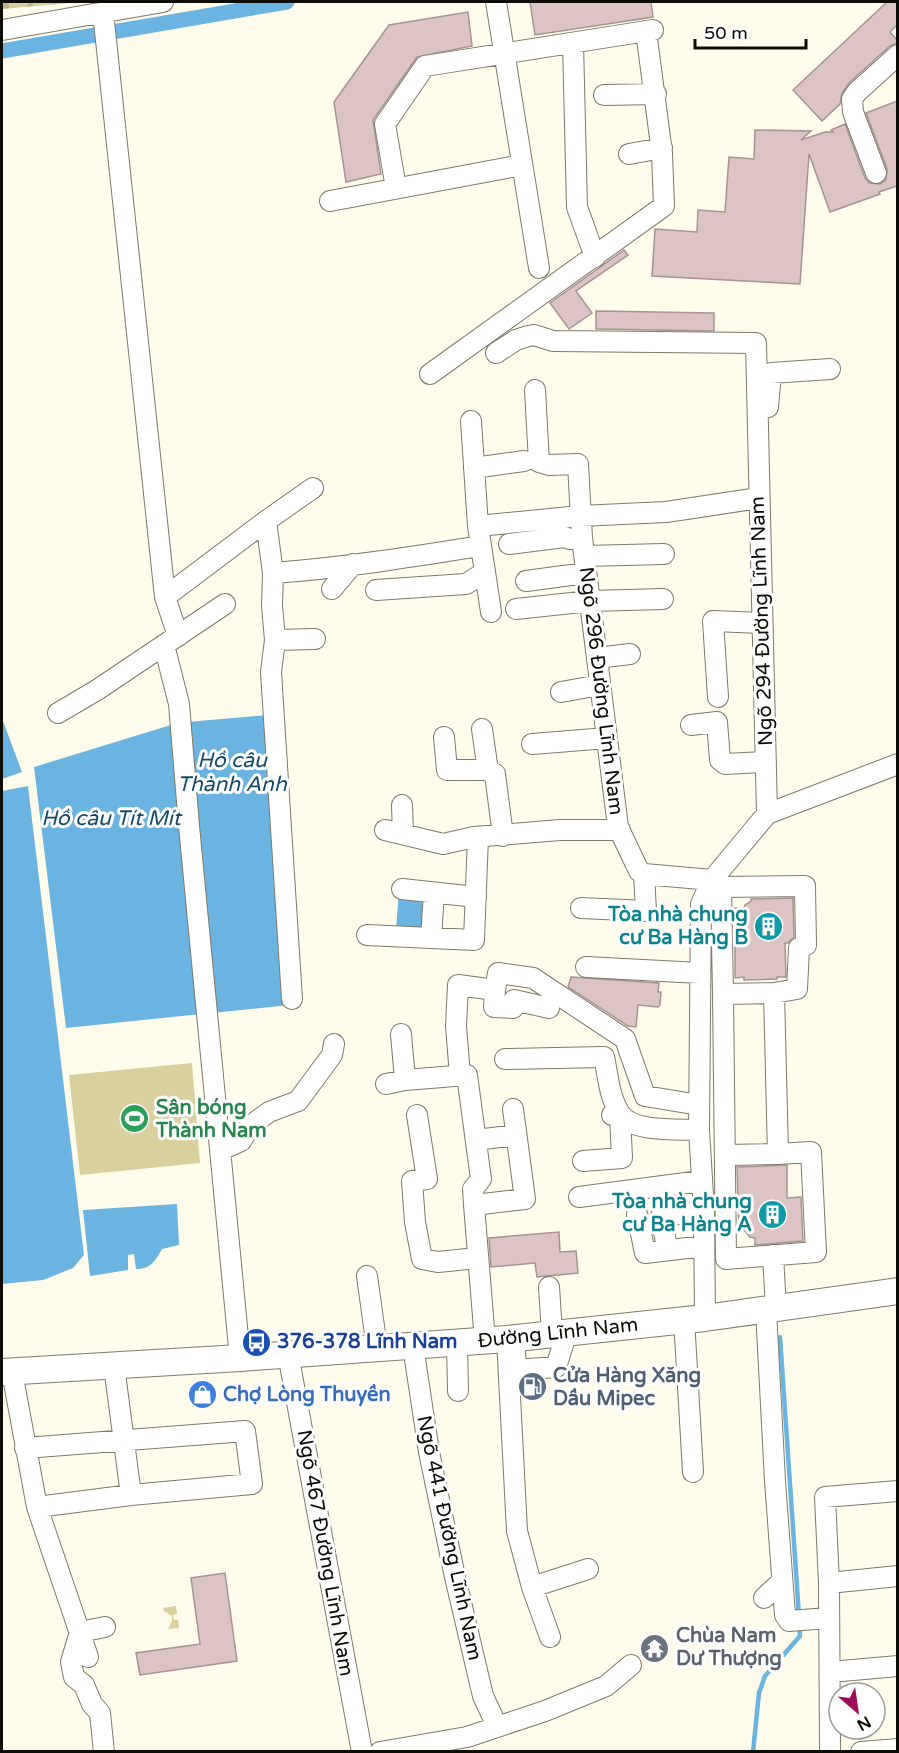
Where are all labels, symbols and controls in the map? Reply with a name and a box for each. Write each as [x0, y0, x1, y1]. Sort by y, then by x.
scale bar [695, 12, 806, 50]
text: 50 m [704, 22, 748, 44]
street label: Ngõ 294 Đường Lĩnh Nam [746, 496, 778, 746]
street label: Ngõ 296 Đường Lĩnh Nam [574, 566, 628, 816]
water label: Hồ câu Thành Anh [177, 748, 288, 797]
water label: Hồ câu Tít Mít [41, 806, 183, 831]
place label: Tòa nhà chung cư Ba Hàng B [607, 903, 748, 950]
building icon: Tòa nhà chung cư Ba Hàng B [753, 910, 785, 942]
place label: Sân bóng Thành Nam [155, 1096, 267, 1143]
sports icon: Sân bóng Thành Nam [119, 1103, 151, 1135]
place label: Tòa nhà chung cư Ba Hàng A [611, 1190, 752, 1237]
building icon: Tòa nhà chung cư Ba Hàng A [757, 1198, 789, 1230]
street label: Đường Lĩnh Nam [477, 1313, 639, 1353]
bus stop icon: 376-378 Lĩnh Nam [240, 1326, 272, 1358]
place label: 376-378 Lĩnh Nam [277, 1330, 457, 1354]
place label: Cửa Hàng Xăng Dầu Mipec [553, 1364, 701, 1411]
fuel station icon: Cửa Hàng Xăng Dầu Mipec [516, 1371, 548, 1403]
shop icon: Chợ Lòng Thuyền [186, 1379, 218, 1411]
place label: Chợ Lòng Thuyền [223, 1383, 391, 1407]
street label: Ngõ 441 Đường Lĩnh Nam [411, 1413, 487, 1663]
street label: Ngõ 467 Đường Lĩnh Nam [291, 1428, 359, 1678]
place label: Chùa Nam Dư Thượng [676, 1624, 782, 1671]
temple icon: Chùa Nam Dư Thượng [639, 1632, 671, 1664]
north arrow [827, 1681, 887, 1741]
text: N [853, 1711, 874, 1735]

